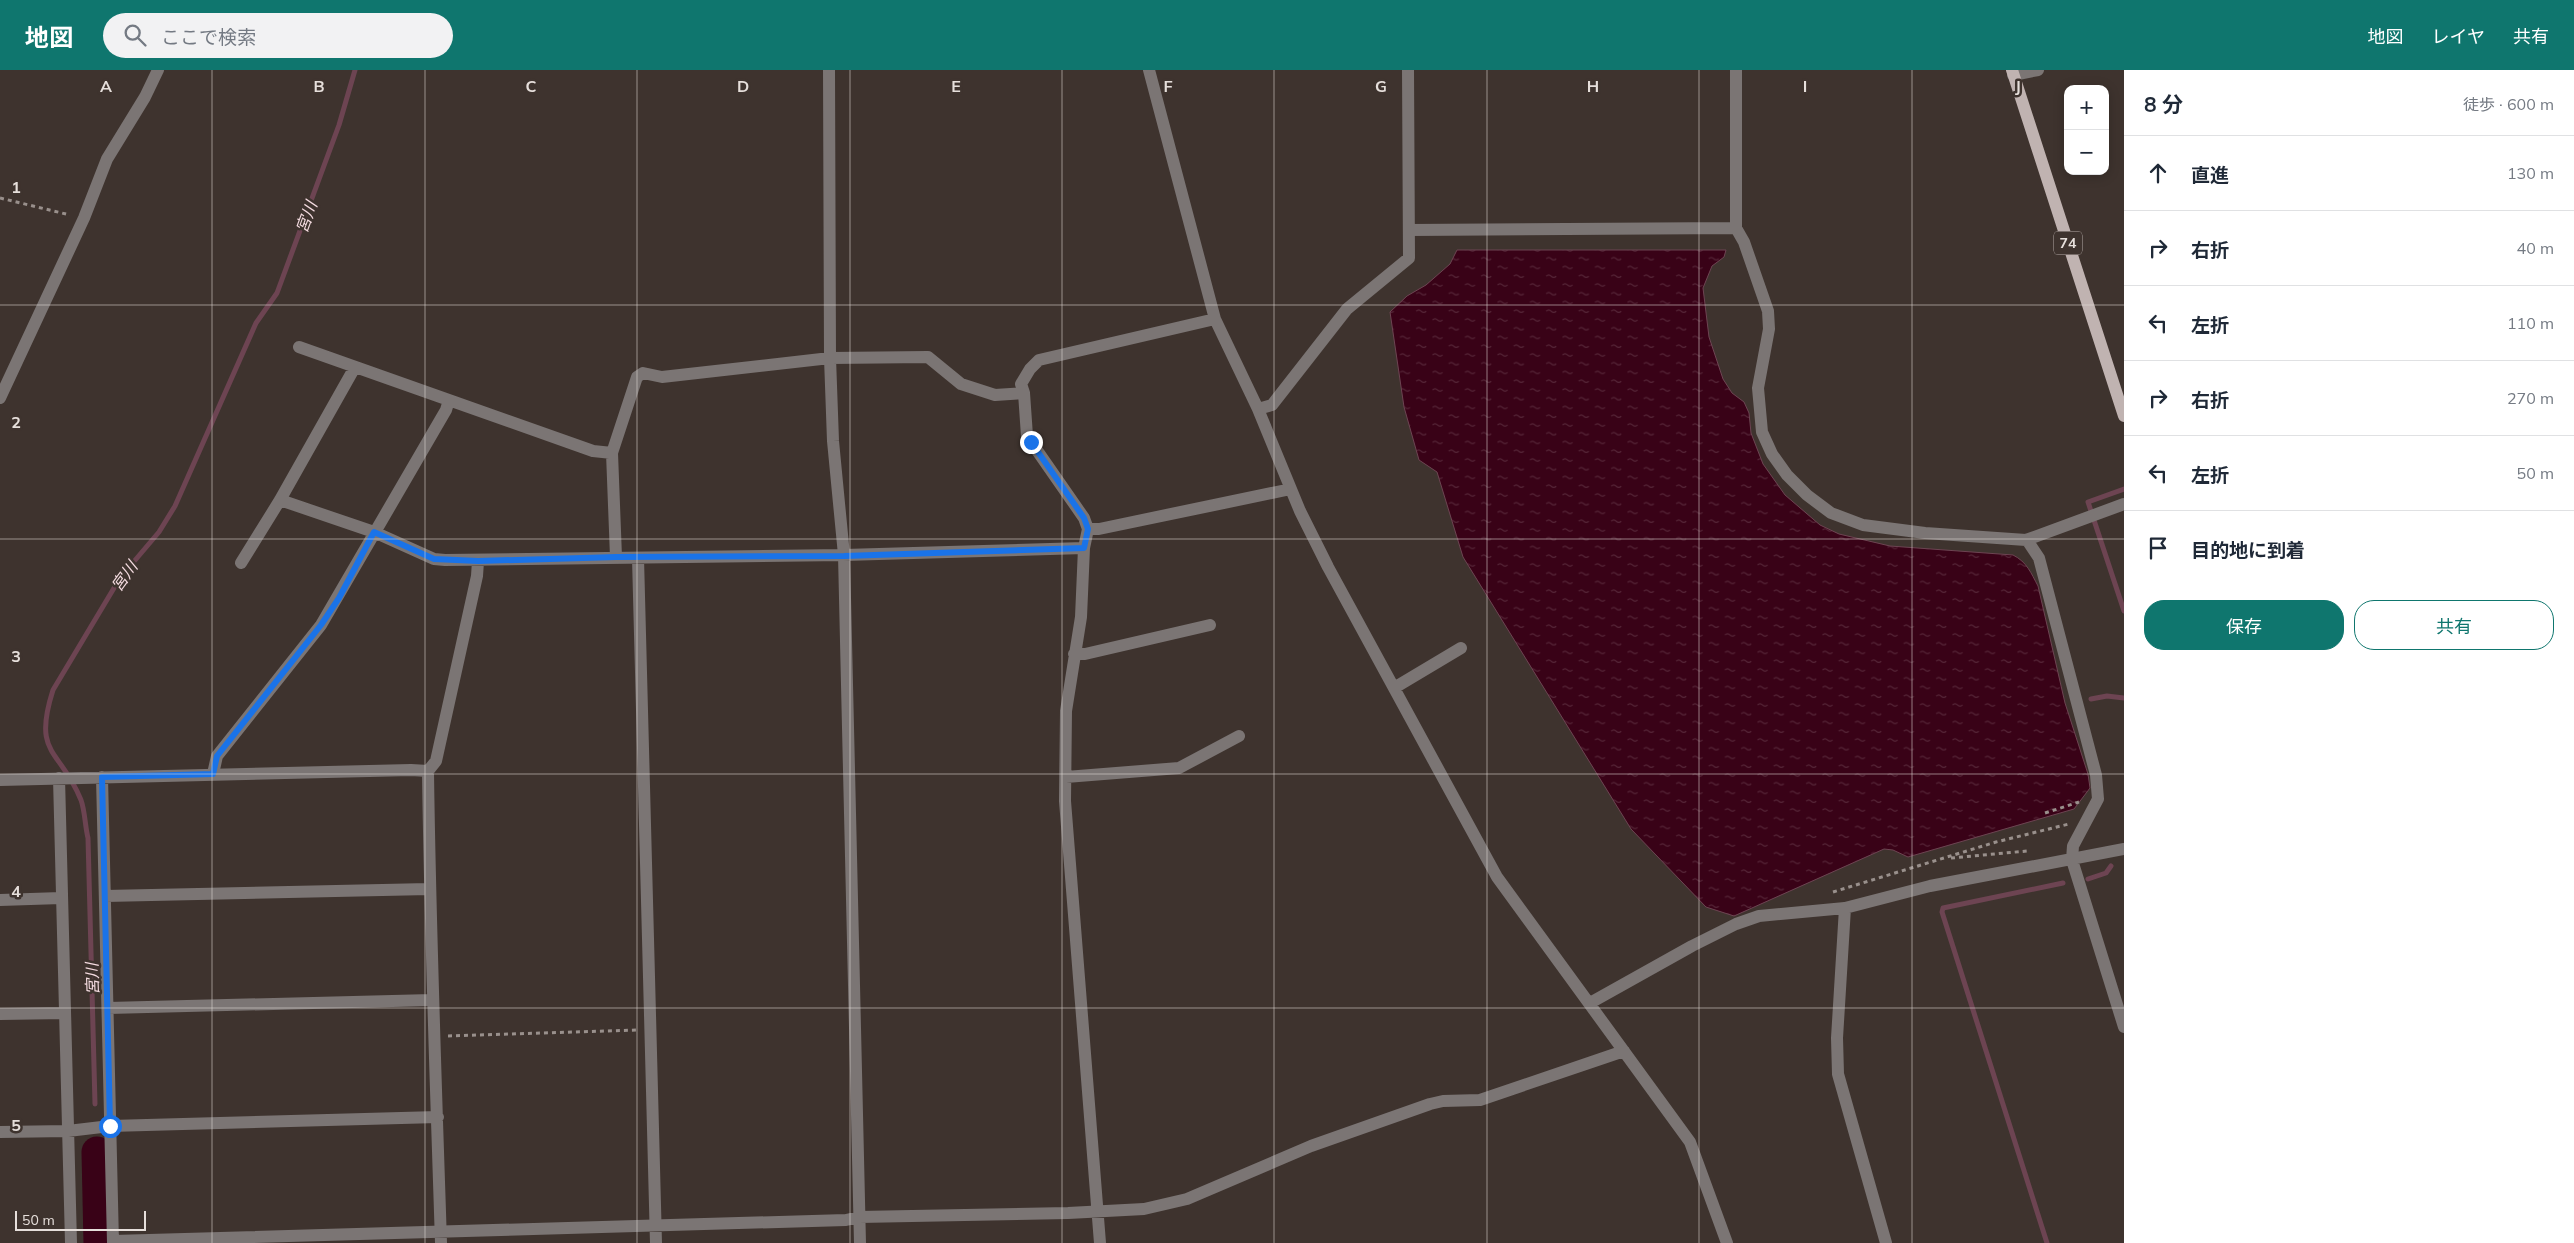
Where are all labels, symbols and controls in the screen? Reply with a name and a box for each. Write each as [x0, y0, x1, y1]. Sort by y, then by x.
search box [103, 13, 453, 58]
icon: search [121, 21, 149, 49]
text: 地図 [25, 22, 73, 52]
text: ここで検索 [161, 25, 256, 49]
text: 地図 [2368, 25, 2404, 48]
text: レイヤ [2432, 25, 2485, 48]
text: 共有 [2513, 25, 2549, 48]
text: A [100, 76, 112, 96]
text: B [313, 76, 325, 96]
text: C [526, 76, 537, 96]
text: D [737, 76, 749, 96]
text: E [951, 76, 961, 96]
text: F [1163, 76, 1173, 96]
text: G [1375, 76, 1387, 96]
text: H [1587, 76, 1599, 96]
text: I [1803, 76, 1807, 96]
text: J [2015, 76, 2021, 96]
map controls [2064, 85, 2109, 175]
button: + [2064, 85, 2109, 130]
text: 8 分 [2144, 91, 2183, 117]
text: 徒歩 · 600 m [2463, 94, 2554, 114]
button: − [2064, 130, 2109, 175]
icon: ahead [2144, 159, 2172, 187]
text: 直進 [2191, 163, 2229, 187]
text: 130 m [2507, 163, 2554, 183]
text: 1 [11, 177, 21, 197]
water label: 宮川 [291, 197, 322, 235]
road number: 74 [2054, 232, 2082, 254]
icon: right [2144, 234, 2172, 262]
text: 右折 [2191, 238, 2229, 262]
text: 40 m [2517, 238, 2554, 258]
icon: left [2144, 309, 2172, 337]
text: 左折 [2191, 313, 2229, 337]
text: 110 m [2507, 313, 2554, 333]
icon: right [2144, 384, 2172, 412]
text: 右折 [2191, 388, 2229, 412]
text: 270 m [2507, 388, 2554, 408]
text: 2 [11, 412, 21, 432]
route end [1020, 431, 1043, 454]
icon: left [2144, 459, 2172, 487]
text: 左折 [2191, 463, 2229, 487]
text: 50 m [2517, 463, 2554, 483]
icon: arrive [2144, 534, 2172, 562]
text: 目的地に到着 [2191, 538, 2305, 562]
water label: 宮川 [107, 556, 143, 595]
button: 保存 [2144, 600, 2344, 650]
button: 共有 [2354, 600, 2554, 650]
text: 3 [11, 646, 21, 666]
text: 4 [11, 881, 21, 901]
water label: 宮川 [81, 961, 103, 995]
text: 5 [11, 1115, 21, 1135]
route start [99, 1115, 122, 1138]
scale bar [15, 1208, 146, 1231]
text: 50 m [22, 1211, 55, 1229]

